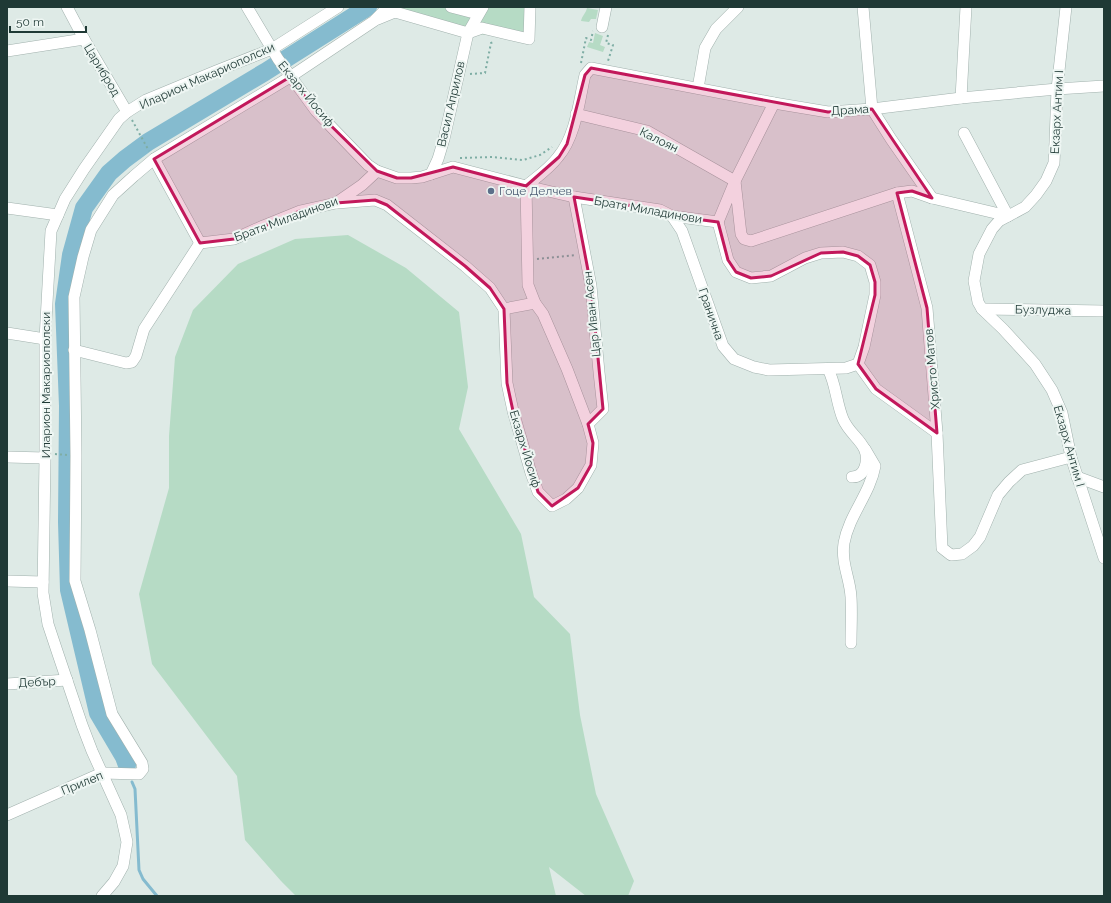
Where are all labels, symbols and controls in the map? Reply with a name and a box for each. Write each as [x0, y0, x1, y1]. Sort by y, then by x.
scale bar [10, 8, 86, 34]
text: 50 m [16, 15, 44, 29]
street label: Иларион Макариополски [137, 40, 277, 112]
street label: Цариброд [81, 41, 123, 99]
street label: Екзарх Йосиф [275, 58, 337, 130]
street label: Васил Априлов [434, 60, 468, 148]
street label: Екзарх Антим I [1048, 70, 1066, 154]
street label: Драма [831, 102, 869, 118]
street label: Калоян [637, 125, 681, 155]
place label: Гоце Делчев [499, 184, 572, 198]
marker: Гоце Делчев [486, 186, 496, 196]
street label: Братя Миладинови [232, 194, 340, 244]
street label: Братя Миладинови [593, 194, 703, 226]
street label: Цар Иван Асен [581, 270, 603, 358]
street label: Гранична [696, 286, 726, 342]
street label: Бузлуджа [1015, 303, 1071, 317]
street label: Иларион Макариополски [39, 312, 53, 458]
street label: Христо Матов [922, 328, 942, 410]
street label: Екзарх Антим I [1051, 404, 1087, 488]
street label: Екзарх Йосиф [507, 408, 543, 490]
street label: Дебър [18, 674, 56, 690]
street label: Прилеп [59, 768, 105, 798]

